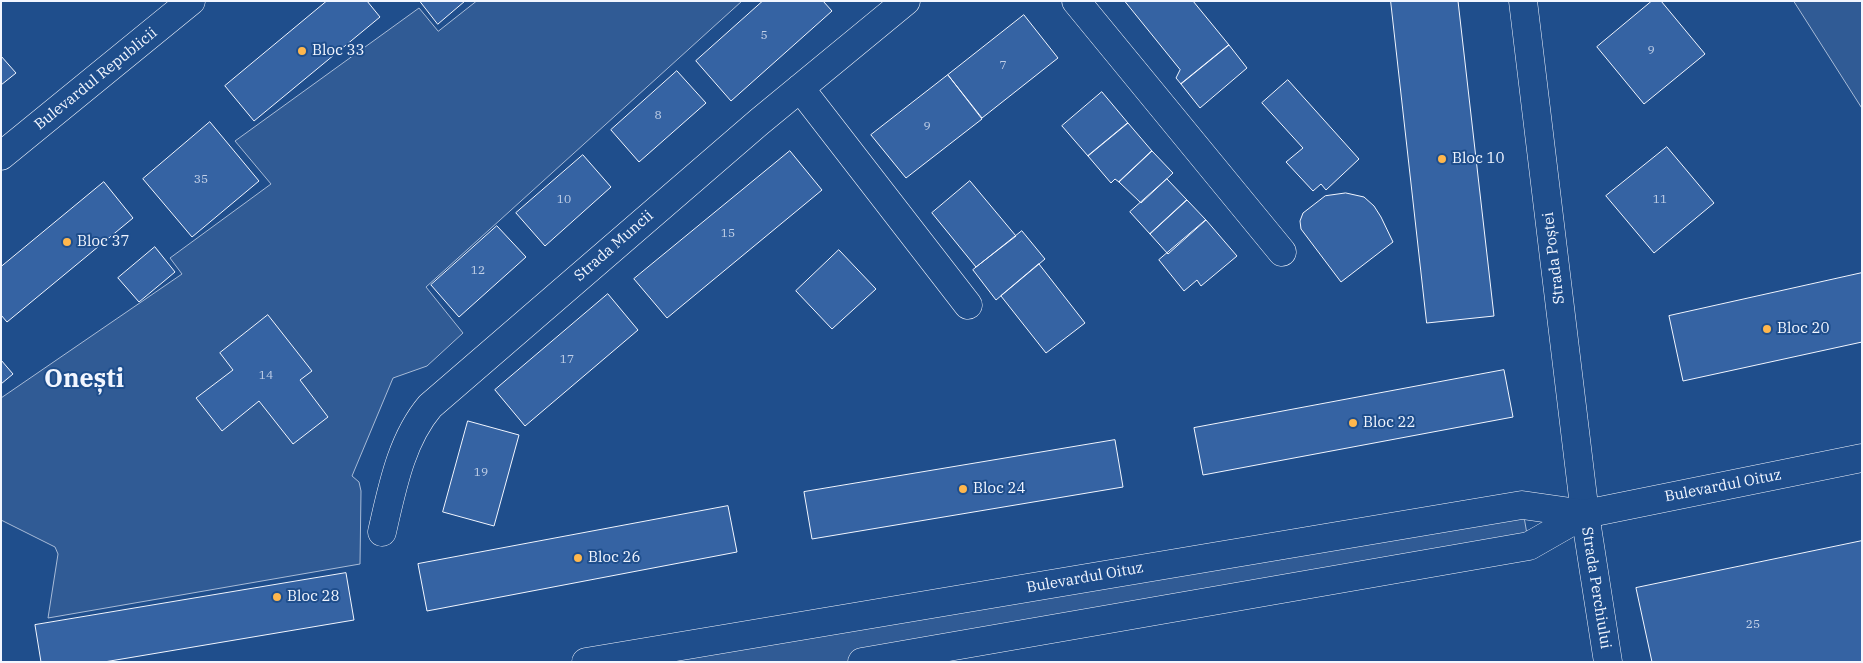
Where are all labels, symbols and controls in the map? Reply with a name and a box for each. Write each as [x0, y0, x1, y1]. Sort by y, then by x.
street label: Bulevardul Republicii [31, 24, 161, 134]
house number: 5 [760, 29, 768, 43]
place label: Bloc 33 [312, 42, 364, 60]
house number: 9 [1647, 44, 1655, 58]
marker: Bloc 33 [296, 45, 308, 57]
house number: 7 [999, 59, 1007, 73]
house number: 8 [654, 109, 662, 123]
house number: 9 [923, 120, 931, 134]
place label: Bloc 10 [1452, 150, 1504, 168]
marker: Bloc 10 [1436, 153, 1448, 165]
house number: 35 [194, 173, 208, 187]
house number: 10 [557, 193, 571, 207]
house number: 11 [1653, 193, 1667, 207]
street label: Strada Muncii [571, 207, 657, 285]
street label: Strada Poștei [1539, 211, 1569, 305]
house number: 15 [721, 227, 735, 241]
place label: Bloc 37 [77, 233, 129, 251]
marker: Bloc 37 [61, 236, 73, 248]
house number: 12 [471, 264, 485, 278]
place label: Bloc 20 [1777, 320, 1829, 338]
marker: Bloc 20 [1761, 323, 1773, 335]
house number: 17 [560, 353, 574, 367]
district label: Onești [44, 365, 124, 395]
house number: 14 [259, 369, 273, 383]
place label: Bloc 22 [1363, 414, 1415, 432]
marker: Bloc 22 [1347, 417, 1359, 429]
house number: 19 [474, 466, 488, 480]
street label: Bulevardul Oituz [1663, 466, 1783, 506]
place label: Bloc 24 [973, 480, 1025, 498]
marker: Bloc 24 [957, 483, 969, 495]
street label: Strada Perchiului [1577, 526, 1615, 650]
place label: Bloc 26 [588, 549, 640, 567]
marker: Bloc 26 [572, 552, 584, 564]
street label: Bulevardul Oituz [1025, 559, 1145, 597]
place label: Bloc 28 [287, 588, 339, 606]
marker: Bloc 28 [271, 591, 283, 603]
house number: 25 [1746, 618, 1760, 632]

